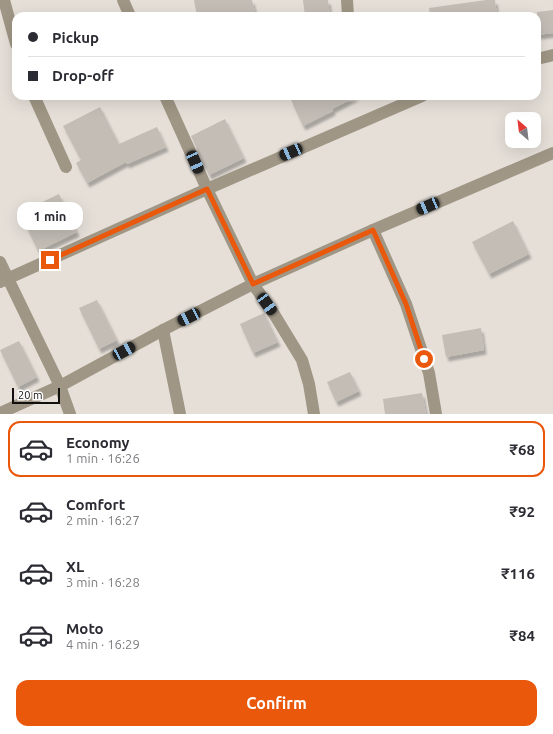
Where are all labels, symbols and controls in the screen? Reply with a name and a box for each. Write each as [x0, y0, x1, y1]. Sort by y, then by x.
text: Pickup [52, 29, 99, 46]
text: Drop-off [52, 67, 114, 84]
north arrow [505, 112, 541, 148]
map controls [505, 112, 541, 148]
car [278, 142, 304, 162]
car [185, 149, 205, 175]
car [415, 196, 441, 216]
callout: 1 min [17, 202, 83, 230]
text: 1 min [34, 209, 66, 223]
route end [41, 251, 59, 269]
car [255, 291, 279, 317]
car [176, 306, 202, 328]
car [111, 340, 137, 362]
route start [415, 350, 433, 368]
scale bar [12, 386, 60, 405]
text: 20 m [18, 389, 42, 401]
icon: car [18, 431, 54, 467]
text: Economy [66, 434, 130, 451]
text: ₹68 [510, 441, 535, 458]
text: 1 min · 16:26 [66, 451, 140, 465]
icon: car [18, 493, 54, 529]
text: Comfort [66, 496, 125, 513]
text: ₹92 [510, 503, 535, 520]
text: 2 min · 16:27 [66, 513, 140, 527]
icon: car [18, 555, 54, 591]
text: XL [66, 558, 84, 575]
text: ₹116 [501, 565, 535, 582]
text: 3 min · 16:28 [66, 575, 140, 589]
icon: car [18, 617, 54, 653]
text: Moto [66, 620, 104, 637]
text: ₹84 [510, 627, 535, 644]
text: 4 min · 16:29 [66, 637, 140, 651]
button: Confirm [16, 680, 537, 726]

